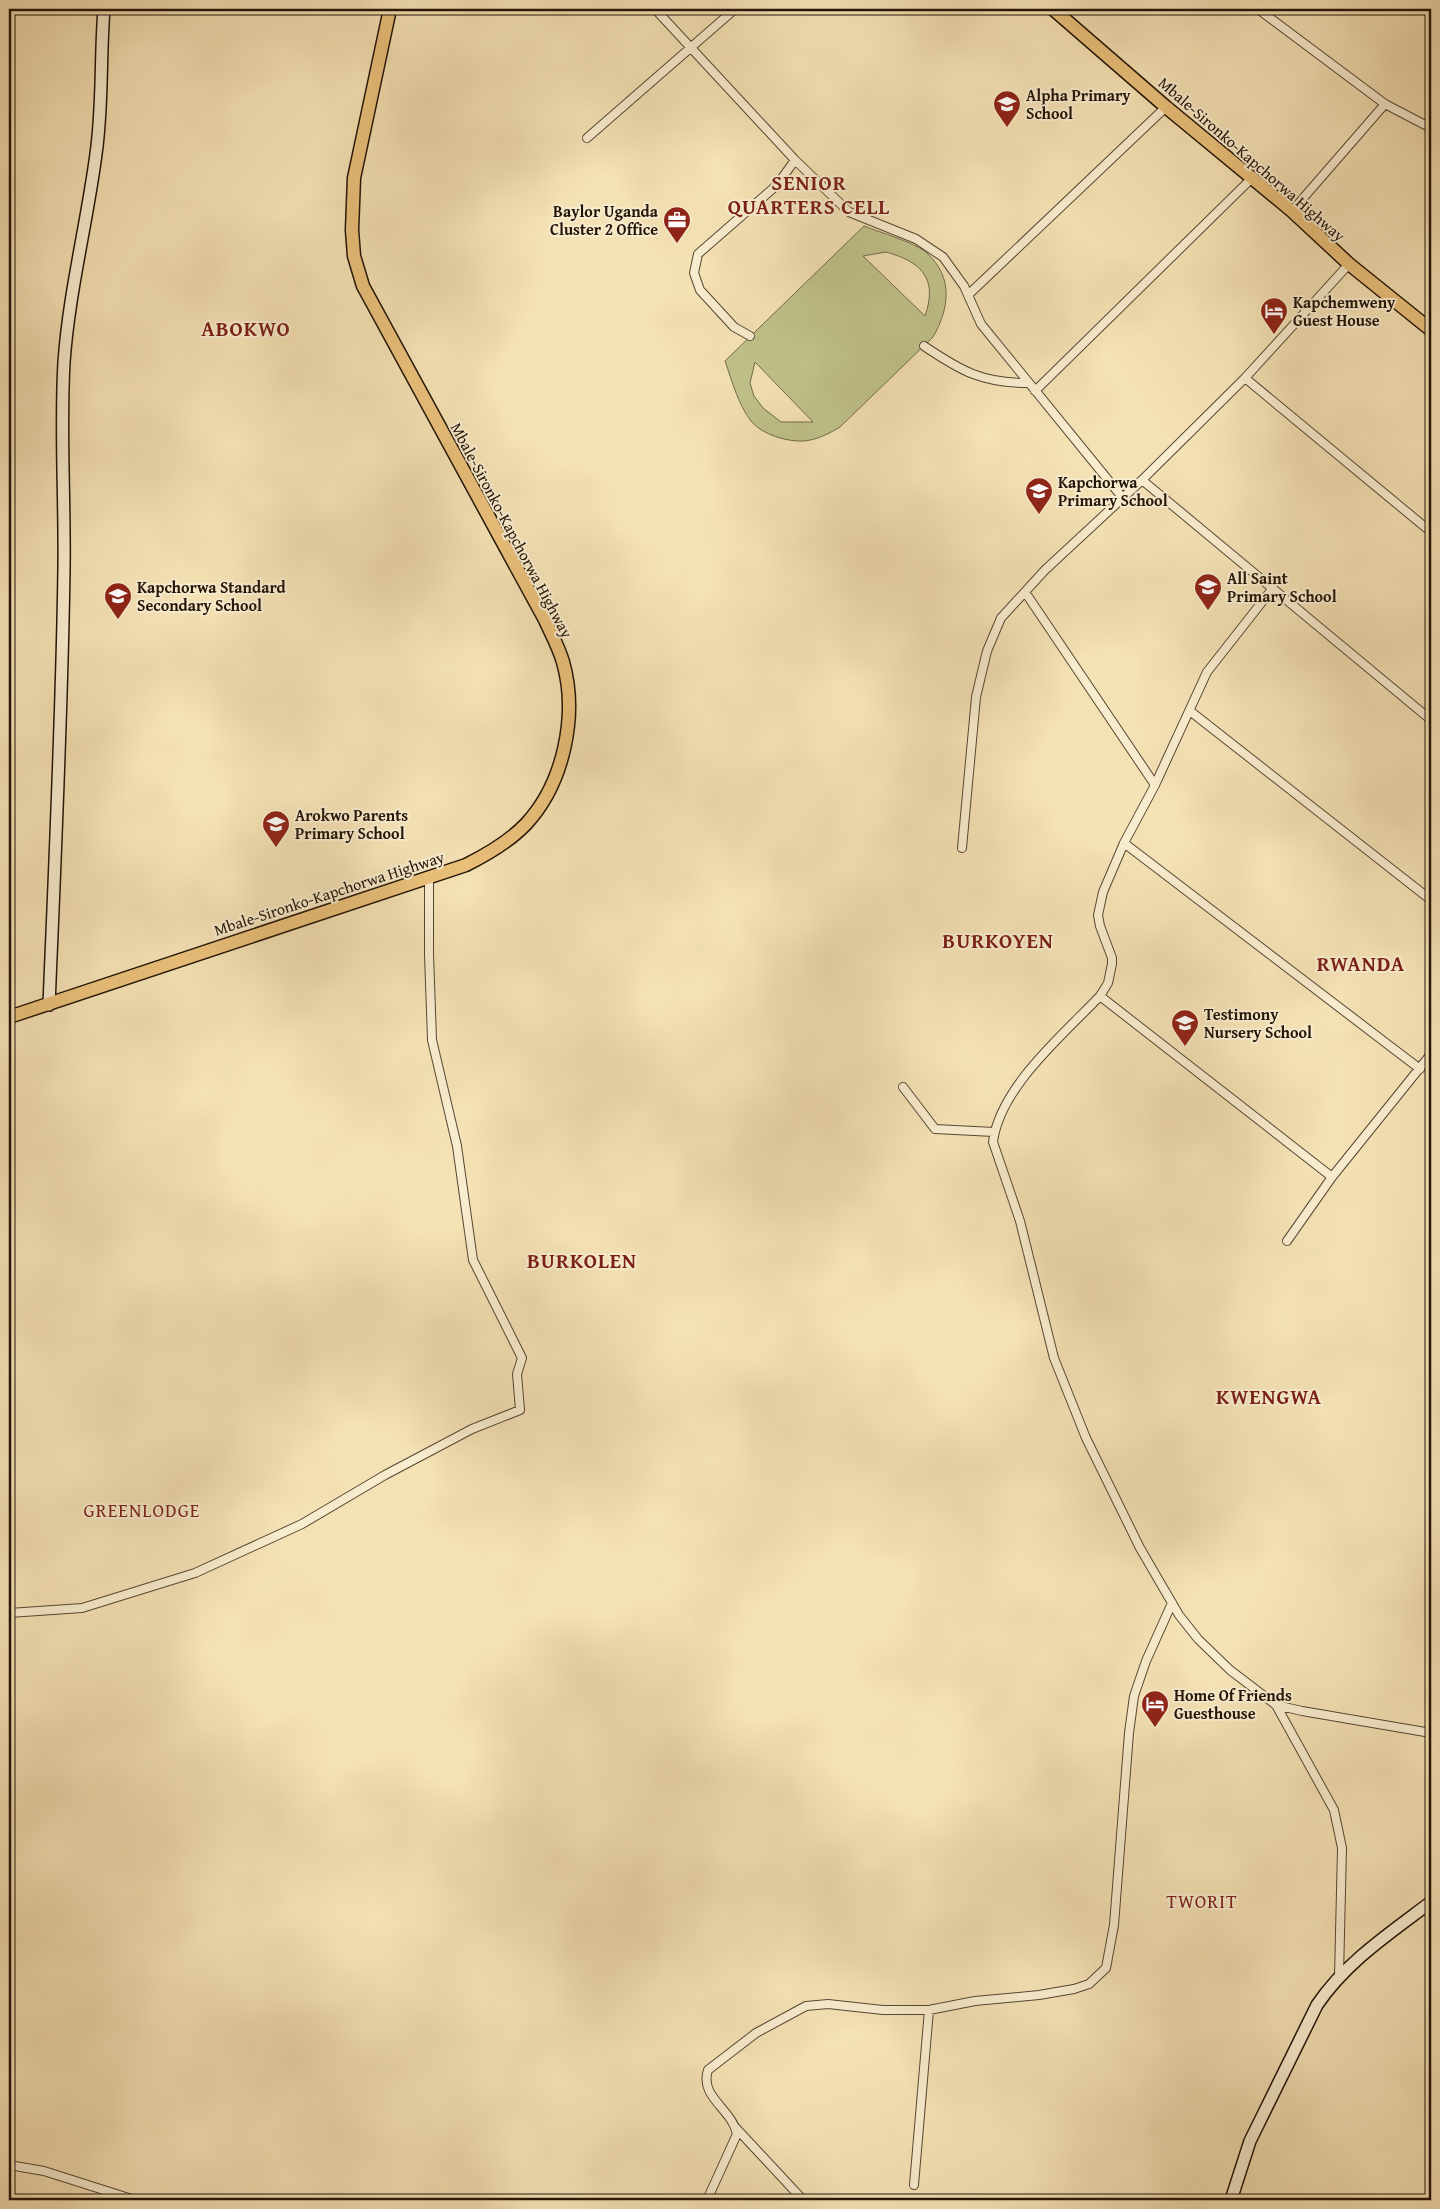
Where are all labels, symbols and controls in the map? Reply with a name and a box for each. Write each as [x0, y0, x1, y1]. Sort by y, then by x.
street label: Mbale-Sironko-Kapchorwa Highway [1153, 71, 1351, 247]
place label: Alpha Primary School [1026, 83, 1131, 125]
school or university icon: Alpha Primary School [992, 89, 1022, 128]
district label: SENIOR QUARTERS CELL [728, 167, 890, 222]
place label: Baylor Uganda Cluster 2 Office [550, 199, 659, 241]
office icon: Baylor Uganda Cluster 2 Office [662, 205, 692, 244]
place label: Kapchemweny Guest House [1293, 290, 1396, 332]
hotel icon: Kapchemweny Guest House [1259, 296, 1289, 335]
district label: ABOKWO [201, 313, 291, 344]
street label: Mbale-Sironko-Kapchorwa Highway [445, 418, 579, 642]
place label: Kapchorwa Primary School [1058, 470, 1168, 512]
school or university icon: Kapchorwa Primary School [1024, 476, 1054, 515]
place label: All Saint Primary School [1227, 566, 1337, 608]
school or university icon: All Saint Primary School [1193, 572, 1223, 611]
place label: Kapchorwa Standard Secondary School [137, 575, 287, 617]
school or university icon: Kapchorwa Standard Secondary School [103, 581, 133, 620]
place label: Arokwo Parents Primary School [295, 803, 408, 845]
school or university icon: Arokwo Parents Primary School [261, 809, 291, 848]
street label: Mbale-Sironko-Kapchorwa Highway [211, 844, 447, 942]
district label: BURKOYEN [942, 925, 1054, 956]
district label: RWANDA [1317, 948, 1405, 979]
place label: Testimony Nursery School [1204, 1002, 1312, 1044]
school or university icon: Testimony Nursery School [1170, 1008, 1200, 1047]
district label: BURKOLEN [527, 1245, 637, 1276]
district label: KWENGWA [1216, 1381, 1322, 1412]
district label: GREENLODGE [84, 1496, 200, 1524]
place label: Home Of Friends Guesthouse [1174, 1683, 1292, 1725]
hotel icon: Home Of Friends Guesthouse [1140, 1689, 1170, 1728]
district label: TWORIT [1166, 1887, 1238, 1915]

